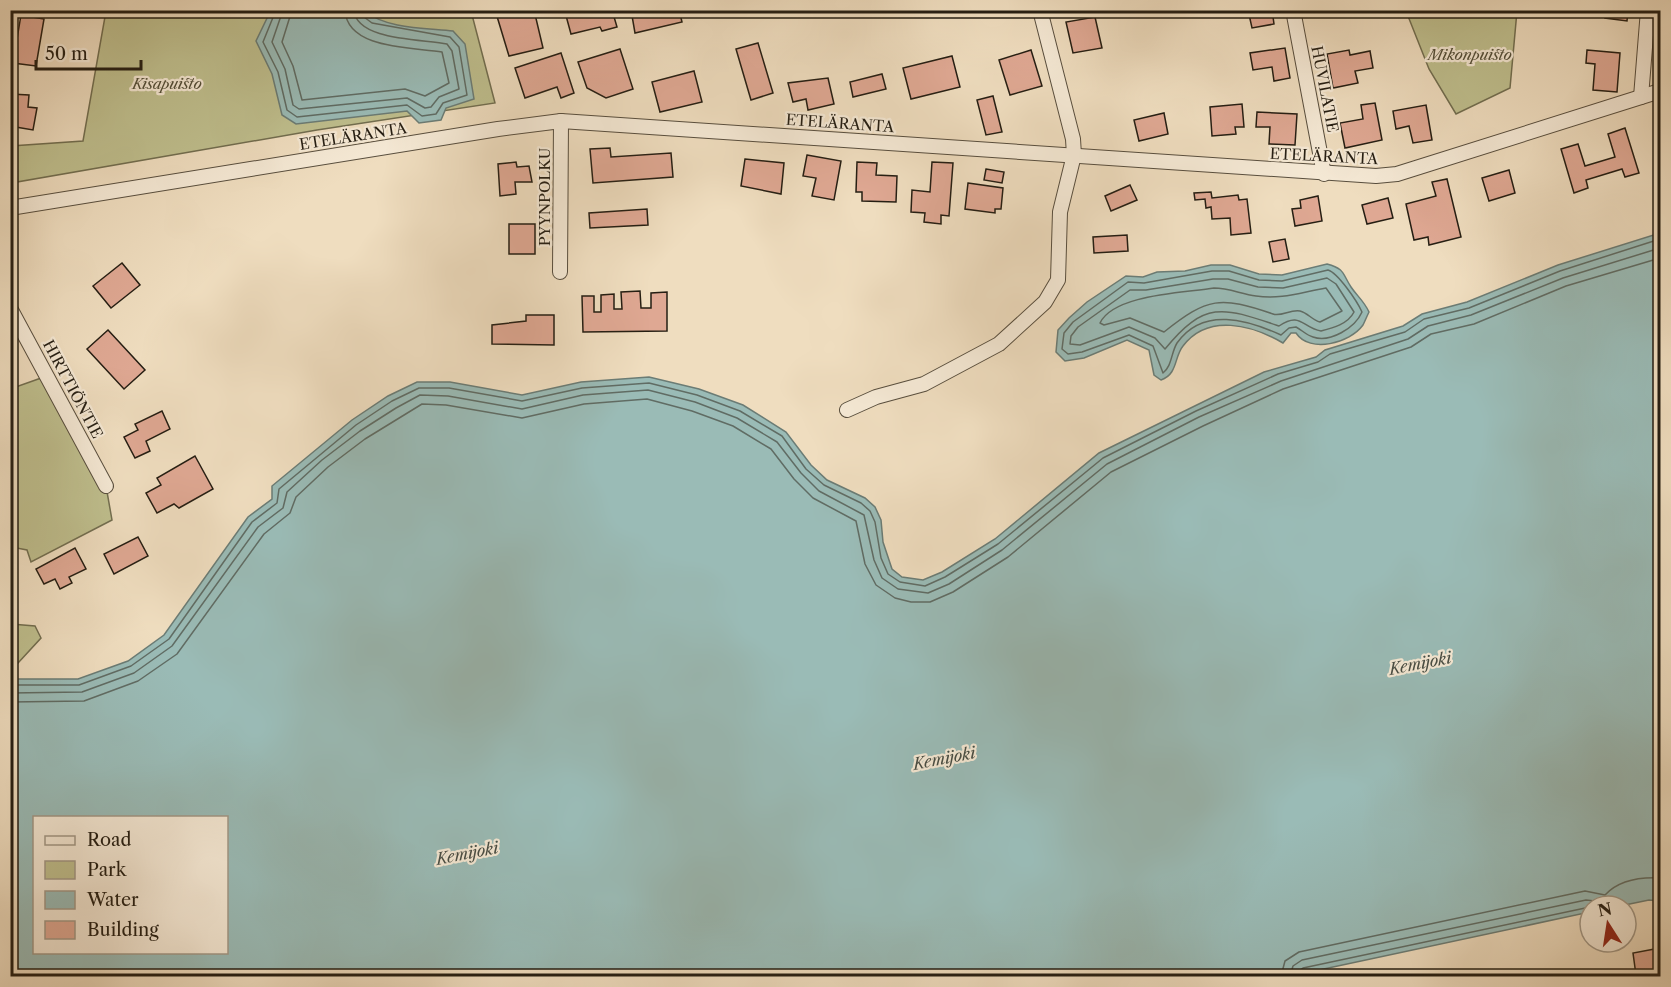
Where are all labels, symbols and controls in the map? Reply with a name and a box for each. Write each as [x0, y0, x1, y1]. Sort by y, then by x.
scale bar [36, 33, 141, 71]
text: 50 m [45, 43, 88, 65]
street label: HUVILATIE [1307, 44, 1343, 134]
park label: Mikonpuisto [1426, 45, 1512, 64]
park label: Kisapuisto [131, 74, 202, 93]
street label: ETELÄRANTA [785, 110, 896, 136]
street label: ETELÄRANTA [298, 118, 409, 154]
street label: ETELÄRANTA [1269, 144, 1380, 168]
street label: PYYNPOLKU [535, 147, 554, 246]
street label: HIRTTIÖNTIE [39, 336, 107, 442]
water label: Kemijoki [1385, 647, 1454, 679]
water label: Kemijoki [909, 742, 978, 774]
legend [33, 816, 228, 954]
text: Road [87, 829, 132, 851]
water label: Kemijoki [432, 837, 501, 869]
text: Park [87, 859, 128, 881]
text: Water [86, 889, 139, 911]
north arrow [1578, 894, 1638, 954]
text: N [1596, 898, 1614, 921]
text: Building [87, 919, 159, 941]

